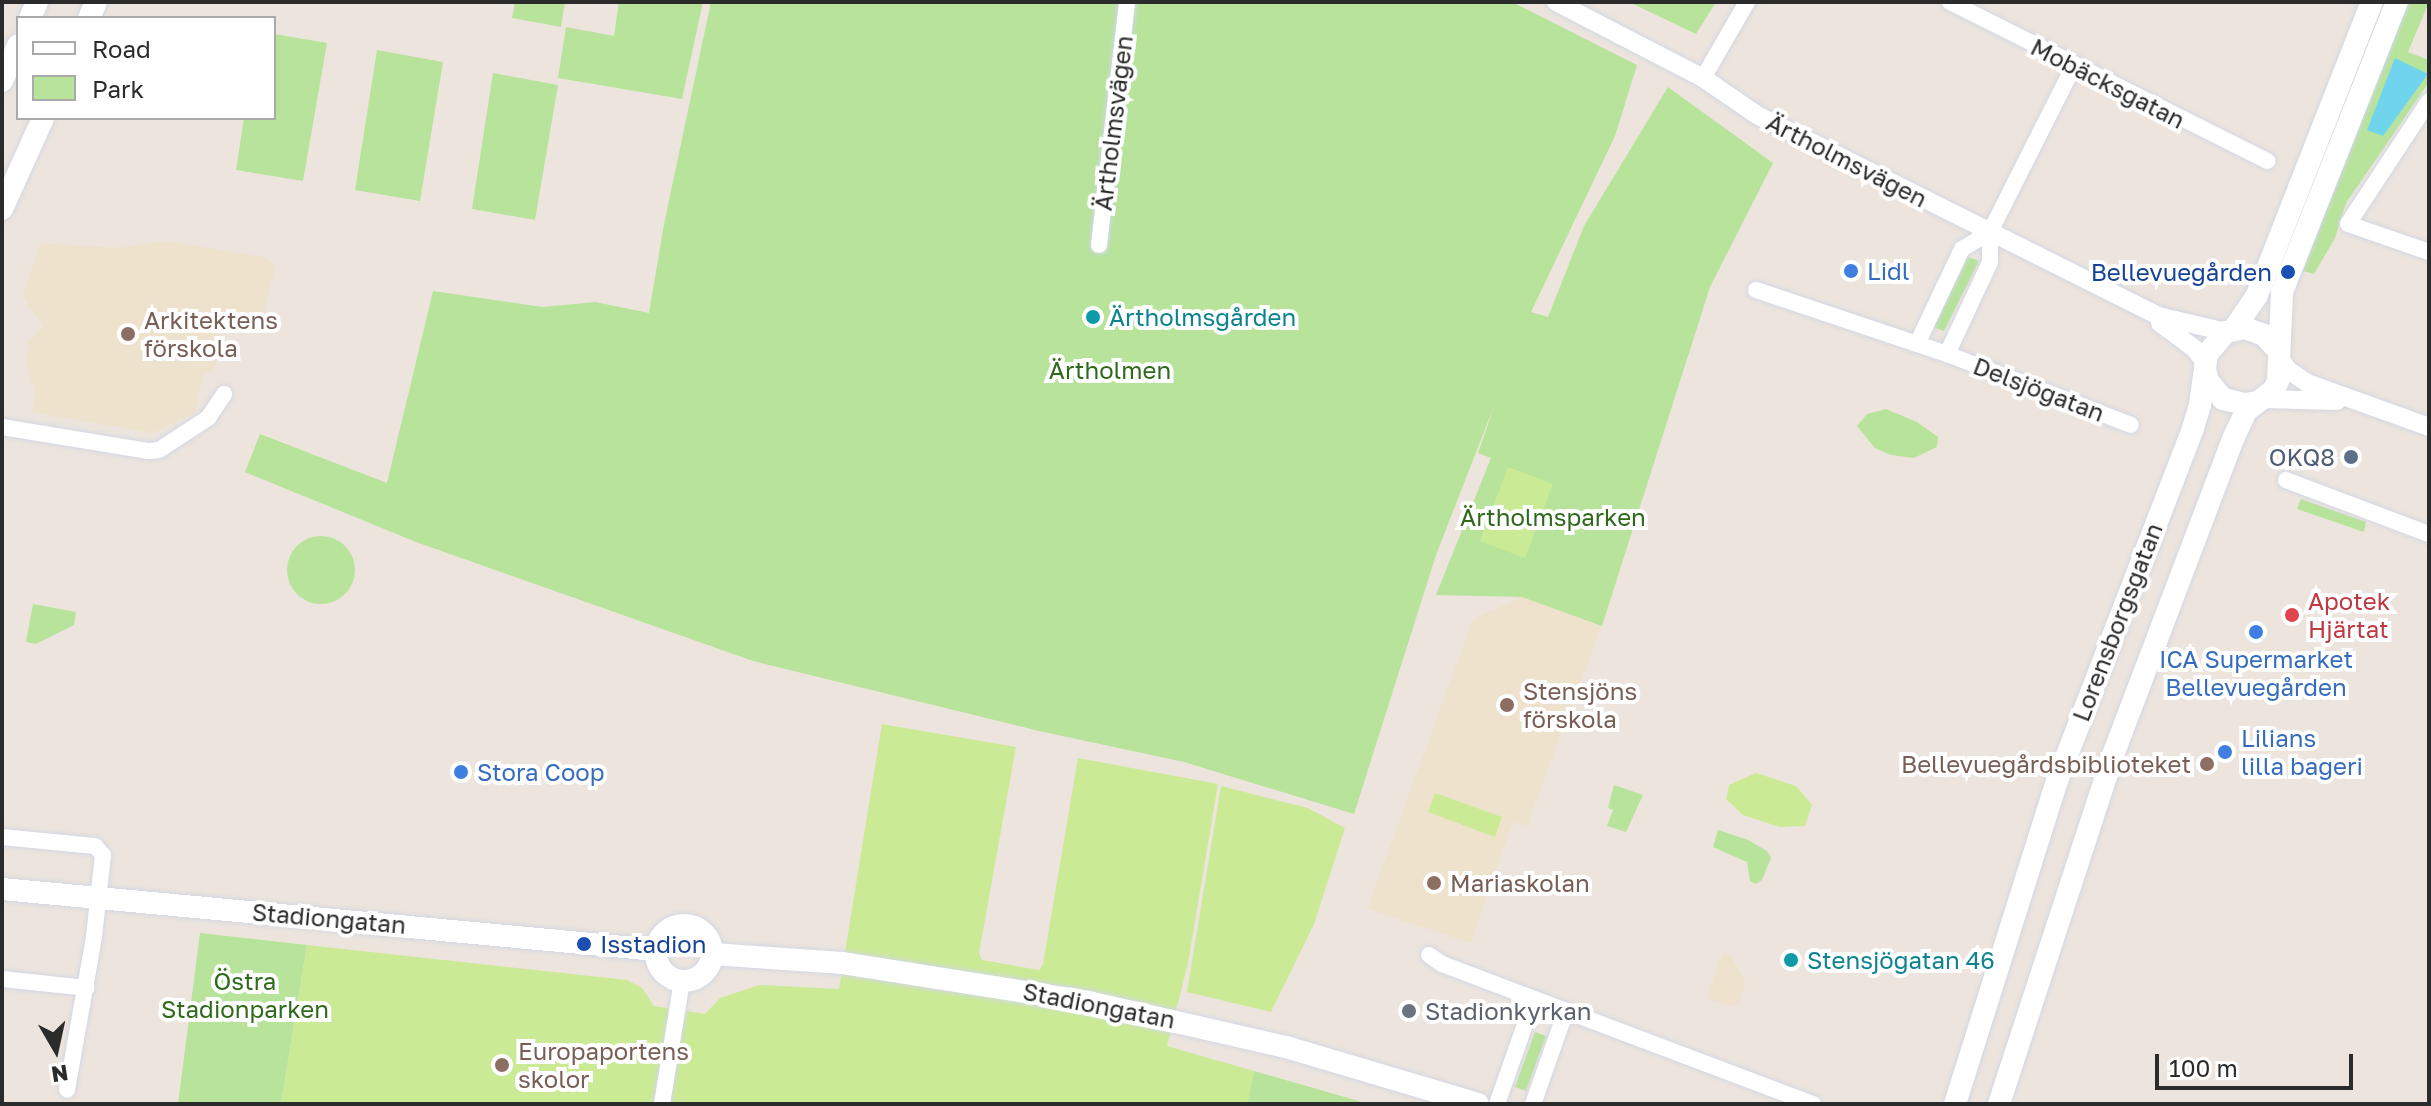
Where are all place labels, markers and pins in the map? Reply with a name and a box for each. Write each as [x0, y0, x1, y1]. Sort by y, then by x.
place label: Lidl [1867, 257, 1910, 285]
place label: Bellevuegården [2091, 258, 2272, 286]
marker: Lidl [1842, 262, 1860, 280]
marker: Bellevuegården [2279, 263, 2297, 281]
place label: Ärtholmsgården [1109, 303, 1296, 331]
place label: Arkitektens förskola [144, 306, 278, 362]
marker: Ärtholmsgården [1084, 308, 1102, 326]
marker: Arkitektens förskola [119, 325, 137, 343]
place label: OKQ8 [2269, 443, 2335, 471]
marker: OKQ8 [2342, 448, 2360, 466]
place label: Apotek Hjärtat [2308, 587, 2390, 643]
marker: Apotek Hjärtat [2283, 606, 2301, 624]
marker: ICA Supermarket Bellevuegården [2247, 623, 2265, 641]
place label: ICA Supermarket Bellevuegården [2159, 645, 2353, 701]
place label: Stensjöns förskola [1523, 677, 1637, 733]
marker: Stensjöns förskola [1498, 696, 1516, 714]
place label: Lilians lilla bageri [2241, 724, 2363, 780]
marker: Lilians lilla bageri [2216, 743, 2234, 761]
place label: Bellevuegårdsbiblioteket [1901, 750, 2191, 778]
marker: Bellevuegårdsbiblioteket [2198, 755, 2216, 773]
place label: Stora Coop [477, 758, 604, 786]
marker: Stora Coop [452, 763, 470, 781]
place label: Mariaskolan [1450, 869, 1590, 897]
marker: Mariaskolan [1425, 874, 1443, 892]
place label: Isstadion [600, 930, 706, 958]
marker: Isstadion [575, 935, 593, 953]
place label: Stensjögatan 46 [1807, 946, 1995, 974]
marker: Stensjögatan 46 [1782, 951, 1800, 969]
place label: Stadionkyrkan [1425, 997, 1592, 1025]
marker: Stadionkyrkan [1400, 1002, 1418, 1020]
place label: Europaportens skolor [518, 1037, 689, 1093]
marker: Europaportens skolor [493, 1056, 511, 1074]

